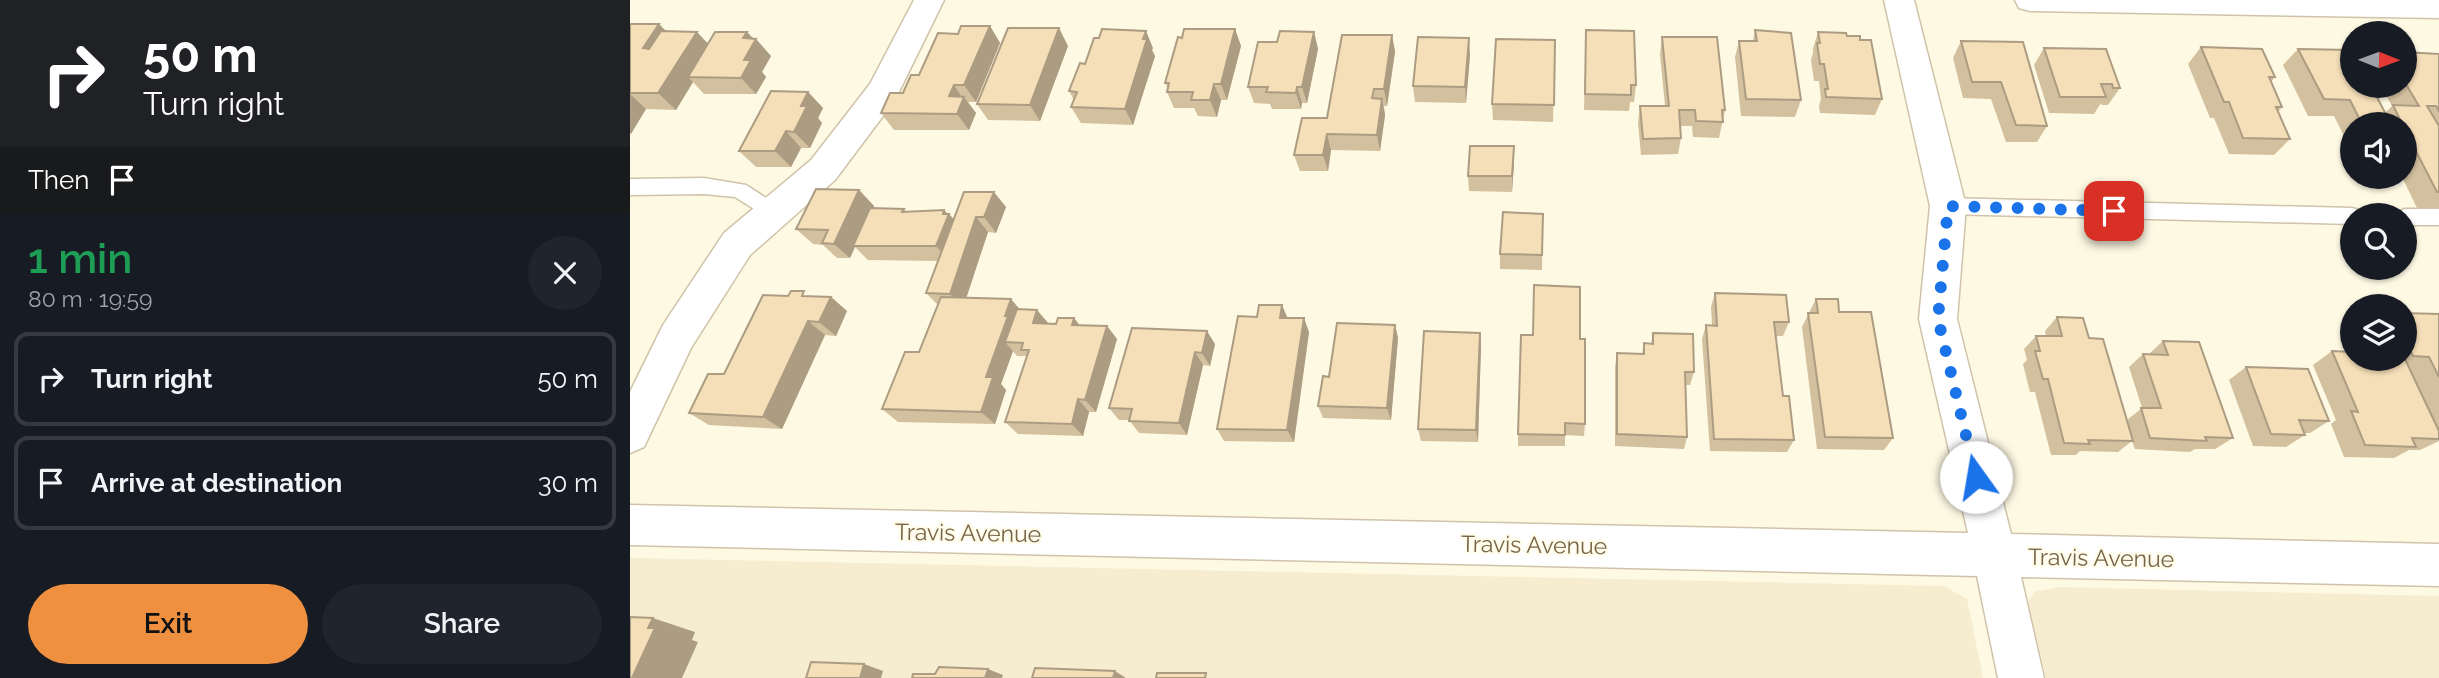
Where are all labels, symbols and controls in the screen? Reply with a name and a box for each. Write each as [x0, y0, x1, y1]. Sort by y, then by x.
north arrow [2340, 21, 2417, 98]
map controls [2340, 21, 2417, 371]
text: 50 m [143, 26, 258, 83]
icon: right [28, 28, 119, 119]
text: Turn right [143, 85, 284, 122]
button: sound [2340, 112, 2417, 189]
icon: arrive [103, 161, 141, 199]
text: Then [28, 165, 89, 195]
pin [2084, 181, 2144, 241]
icon: arrive [2095, 192, 2133, 230]
button: search [2340, 203, 2417, 280]
text: 1 min [28, 234, 132, 283]
button: close [528, 236, 602, 310]
text: 80 m · 19:59 [28, 285, 152, 312]
button: layers [2340, 294, 2417, 371]
icon: right [32, 360, 70, 398]
text: Turn right [91, 364, 212, 394]
text: 50 m [537, 364, 598, 394]
position arrow [1939, 440, 2013, 514]
icon: arrive [32, 464, 70, 502]
text: Arrive at destination [91, 468, 342, 498]
text: 30 m [538, 468, 598, 498]
street label: Travis Avenue [895, 518, 1041, 547]
street label: Travis Avenue [1461, 530, 1607, 559]
street label: Travis Avenue [2028, 543, 2174, 572]
button: Exit [28, 584, 308, 664]
button: Share [322, 584, 602, 664]

